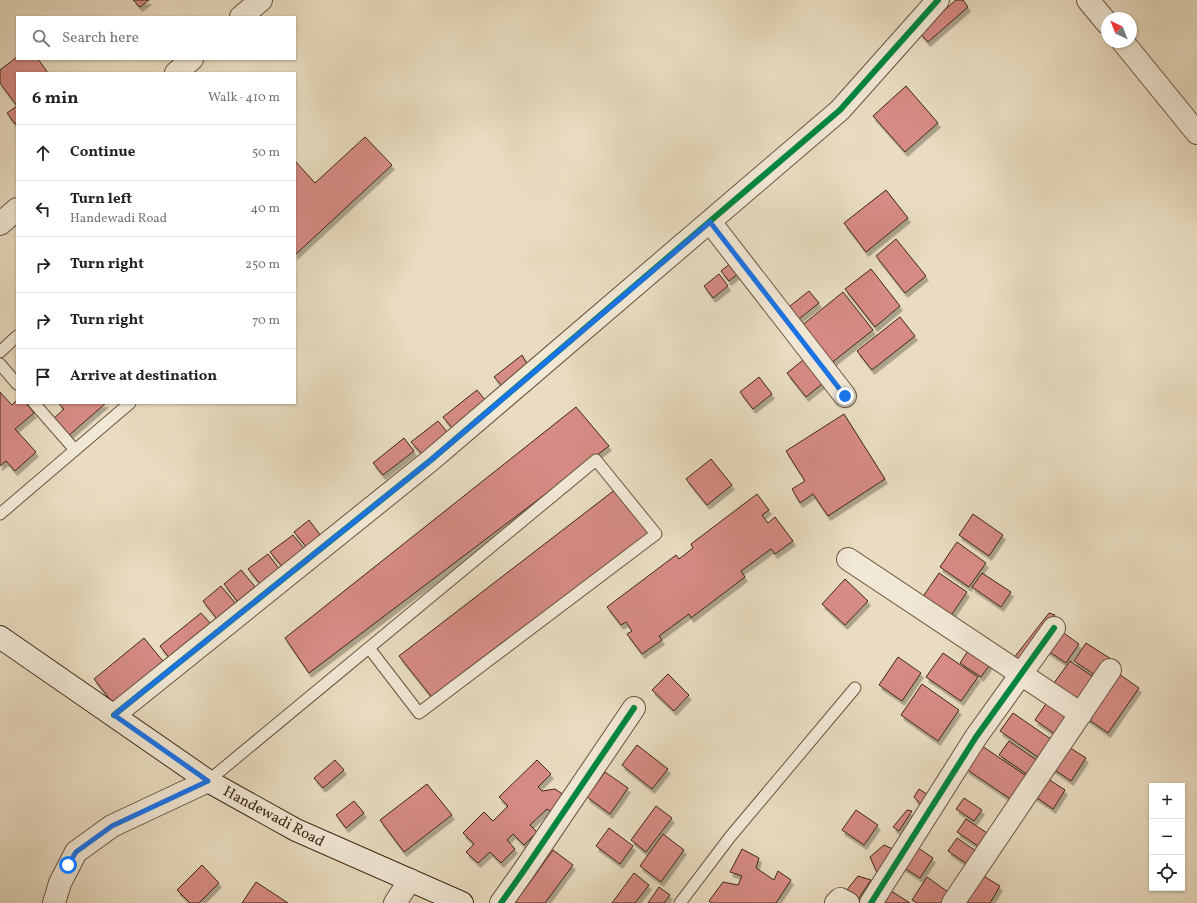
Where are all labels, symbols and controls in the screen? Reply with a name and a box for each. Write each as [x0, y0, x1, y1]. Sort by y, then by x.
north arrow [1101, 12, 1137, 48]
search box [16, 16, 296, 60]
icon: search [30, 27, 52, 49]
text: Search here [62, 28, 139, 49]
text: 6 min [32, 87, 78, 110]
text: Walk · 410 m [208, 89, 280, 107]
icon: ahead [32, 142, 54, 164]
text: Continue [70, 142, 135, 163]
text: 50 m [252, 144, 280, 162]
text: Turn left [70, 189, 132, 210]
icon: left [32, 198, 54, 220]
text: 40 m [251, 200, 280, 218]
text: Handewadi Road [70, 210, 167, 228]
icon: right [32, 254, 54, 276]
text: Turn right [70, 254, 144, 275]
text: 250 m [245, 256, 280, 274]
icon: right [32, 310, 54, 332]
text: Turn right [70, 310, 144, 331]
text: 70 m [252, 312, 280, 330]
icon: arrive [32, 366, 54, 388]
text: Arrive at destination [70, 366, 217, 387]
route end [836, 387, 854, 405]
street label: Handewadi Road [219, 782, 328, 853]
map controls [1149, 783, 1185, 891]
button: + [1149, 783, 1185, 819]
button: − [1149, 819, 1185, 855]
button: locate [1149, 855, 1185, 891]
route start [59, 856, 77, 874]

